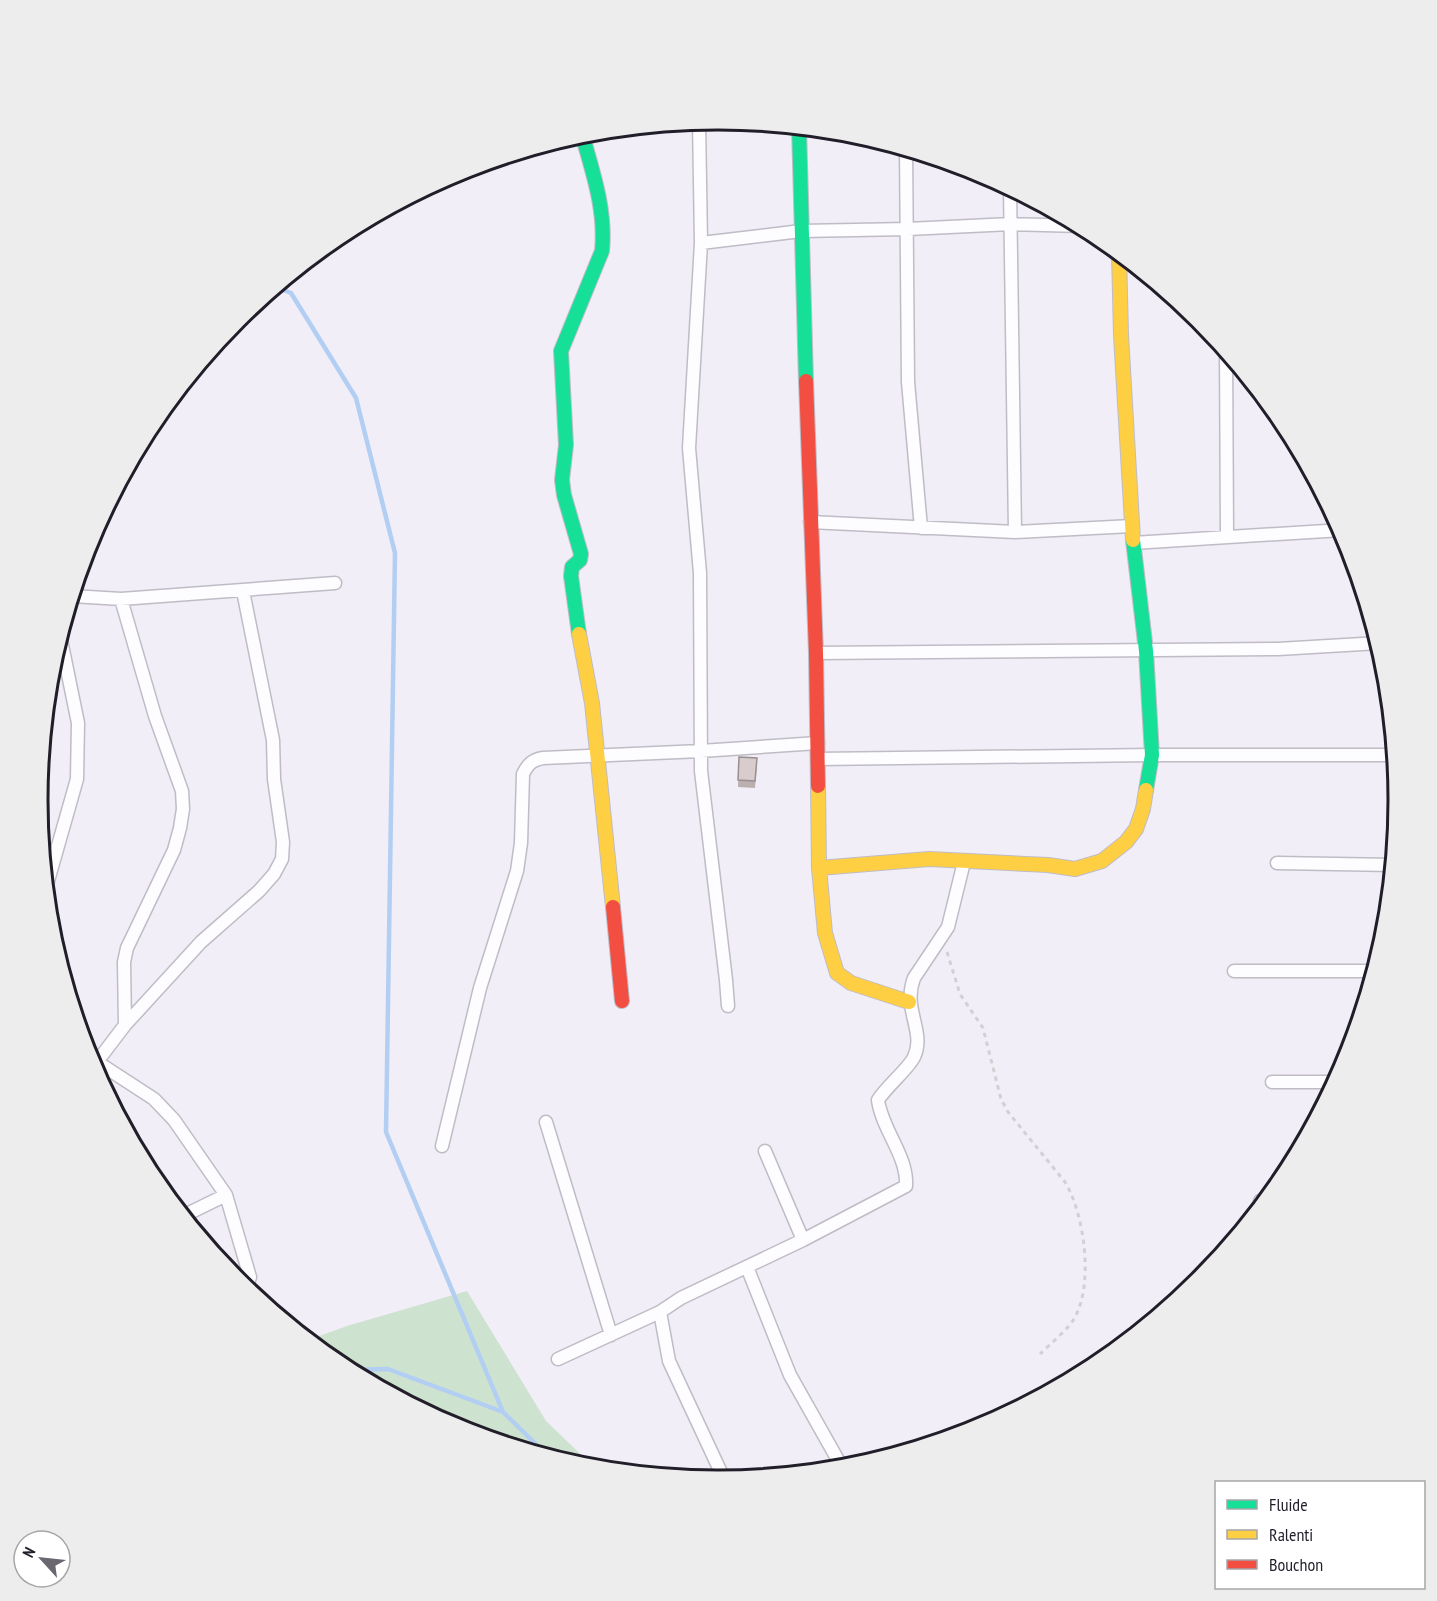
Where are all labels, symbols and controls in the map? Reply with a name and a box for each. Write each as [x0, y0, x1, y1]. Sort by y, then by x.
legend [1215, 1481, 1425, 1589]
text: Fluide [1269, 1493, 1308, 1516]
text: Ralenti [1269, 1523, 1313, 1546]
north arrow [12, 1529, 72, 1589]
text: N [18, 1544, 40, 1561]
text: Bouchon [1269, 1553, 1323, 1576]

